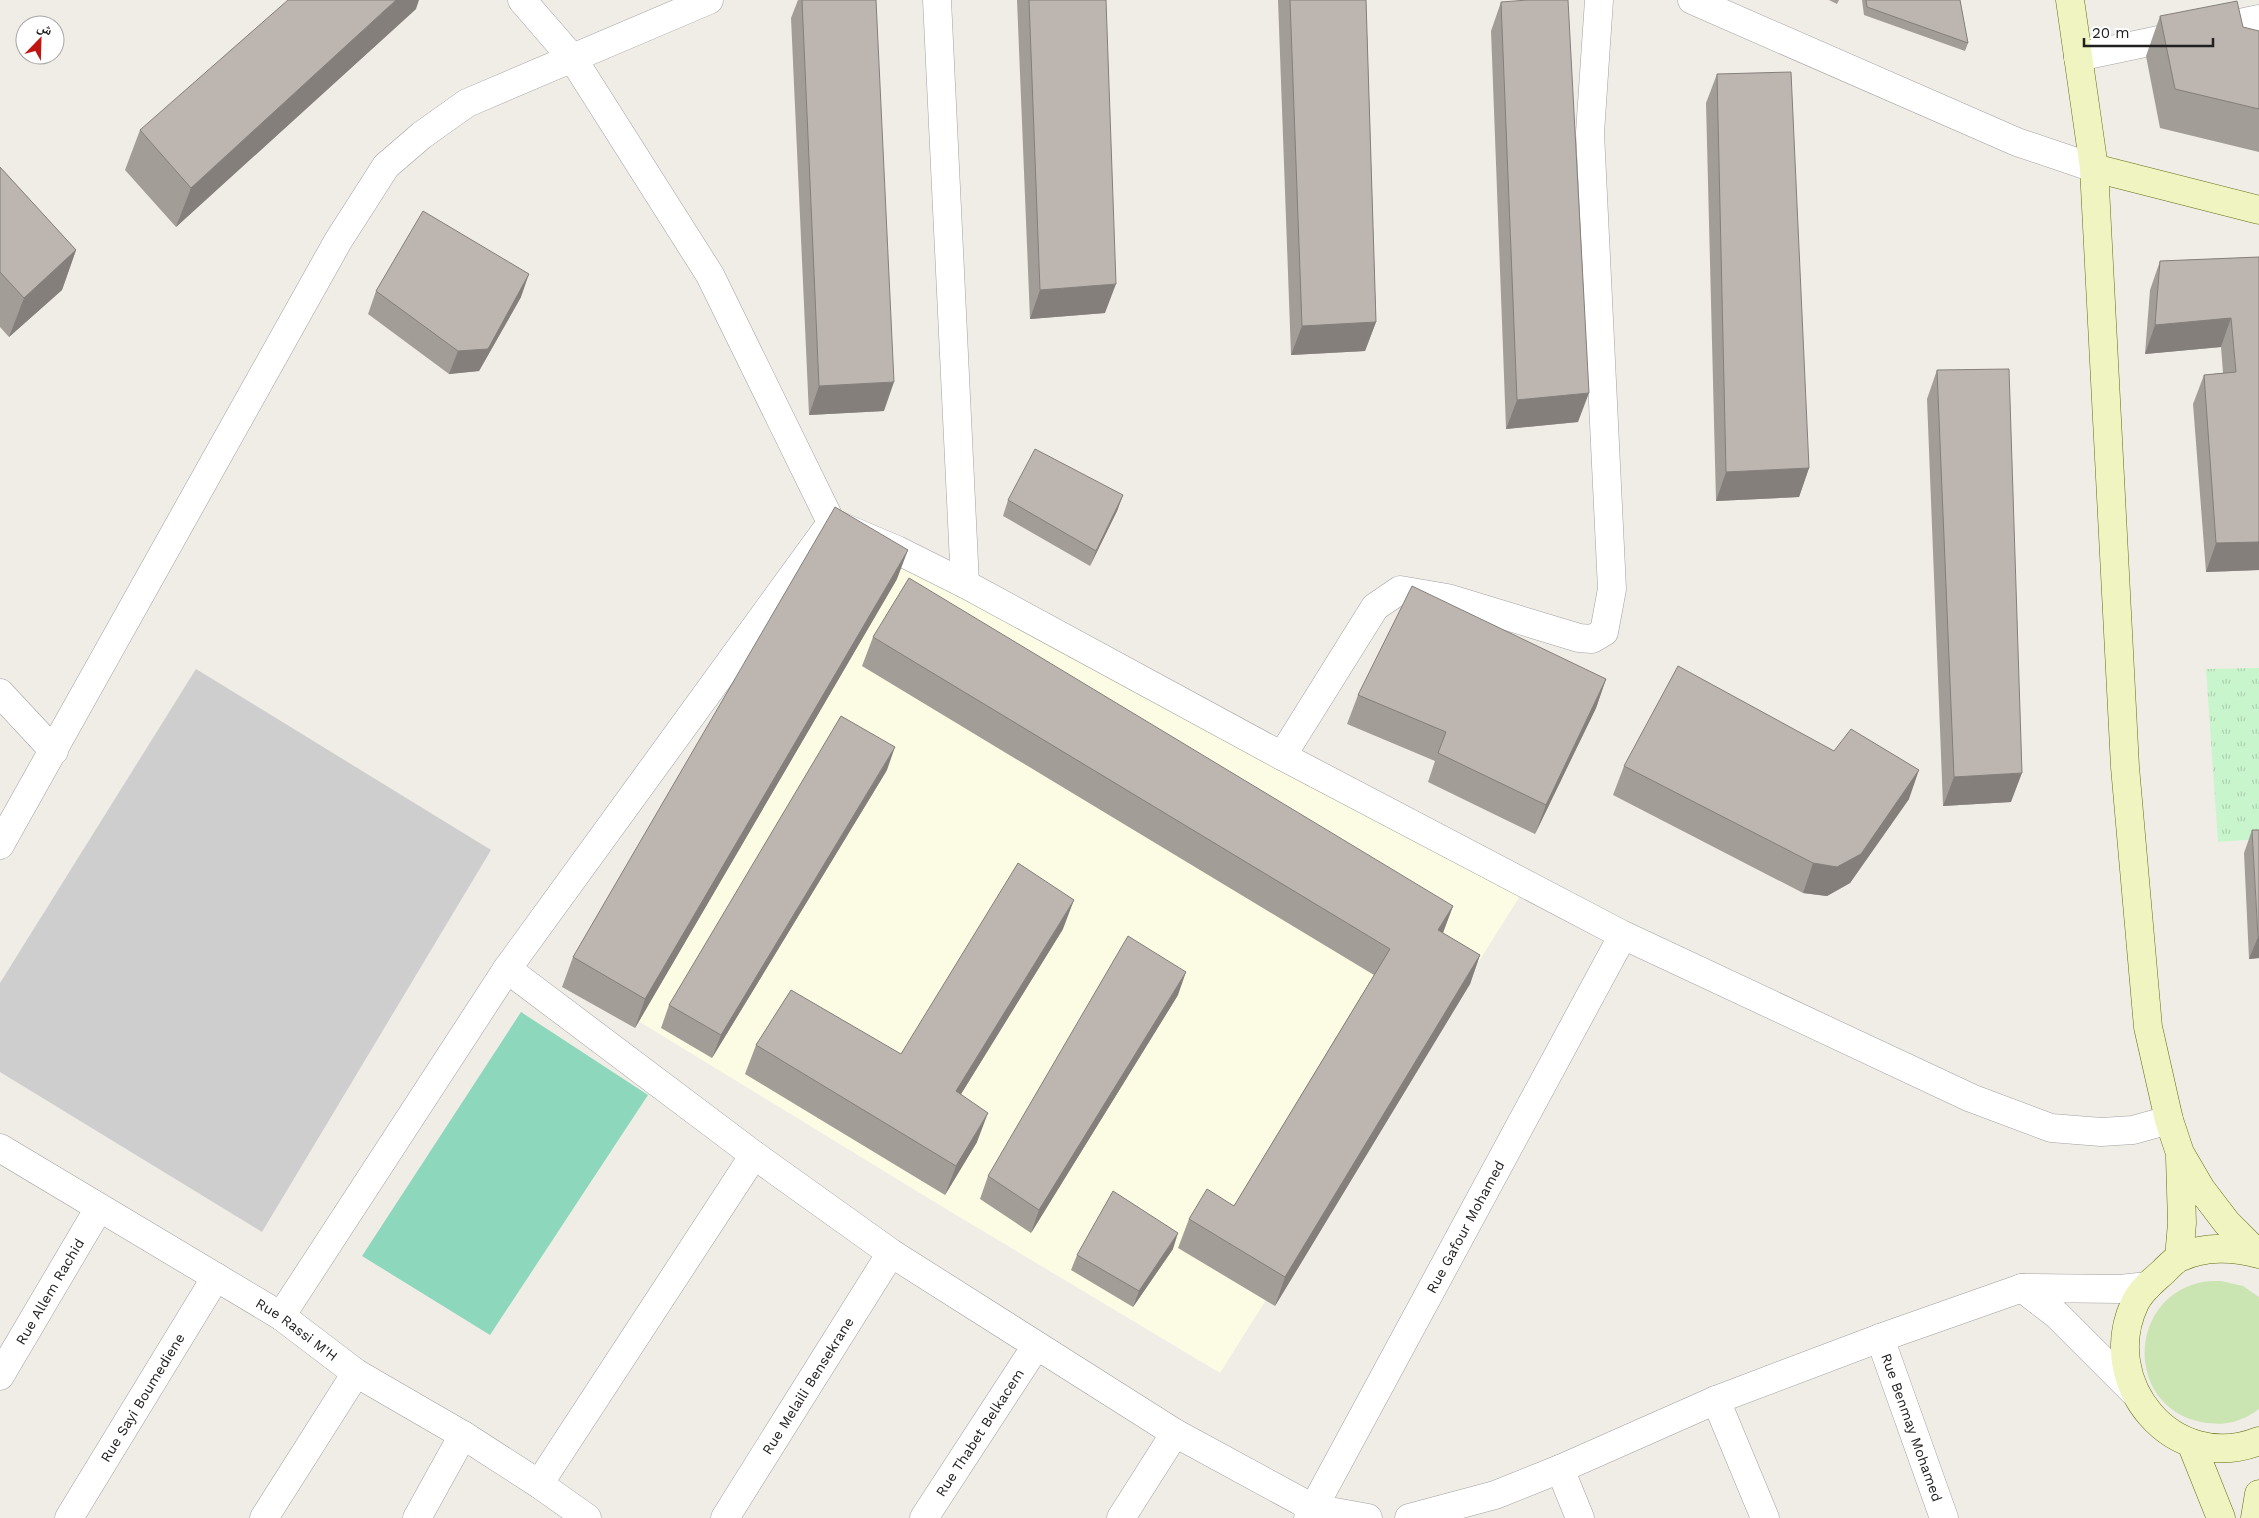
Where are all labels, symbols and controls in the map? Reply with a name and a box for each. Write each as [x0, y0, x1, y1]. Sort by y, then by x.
north arrow [15, 15, 65, 65]
scale bar [2084, 15, 2213, 47]
text: ش [35, 18, 55, 39]
text: 20 m [2092, 24, 2130, 42]
street label: Rue Gafour Mohamed [1423, 1158, 1508, 1296]
street label: Rue Allem Rachid [12, 1236, 87, 1348]
street label: Rue Rassi M'H [253, 1295, 341, 1364]
street label: Rue Melaili Bensekrane [759, 1314, 857, 1457]
street label: Rue Sayi Boumediene [97, 1330, 188, 1465]
street label: Rue Benmay Mohamed [1878, 1351, 1946, 1504]
street label: Rue Thabet Belkacem [932, 1366, 1027, 1499]

